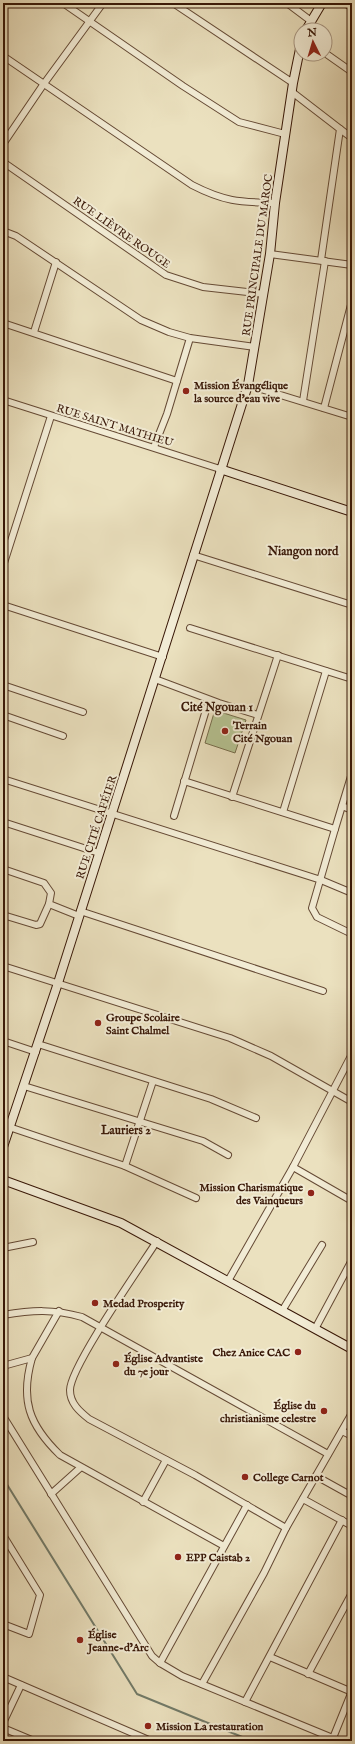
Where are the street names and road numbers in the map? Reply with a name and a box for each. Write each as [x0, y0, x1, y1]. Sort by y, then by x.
street label: RUE PRINCIPALE DU MAROC [240, 173, 276, 337]
street label: RUE LIÈVRE ROUGE [70, 194, 173, 272]
street label: RUE SAINT MATHIEU [55, 402, 175, 451]
street label: RUE CITÉ CAFÉIER [74, 773, 121, 881]

